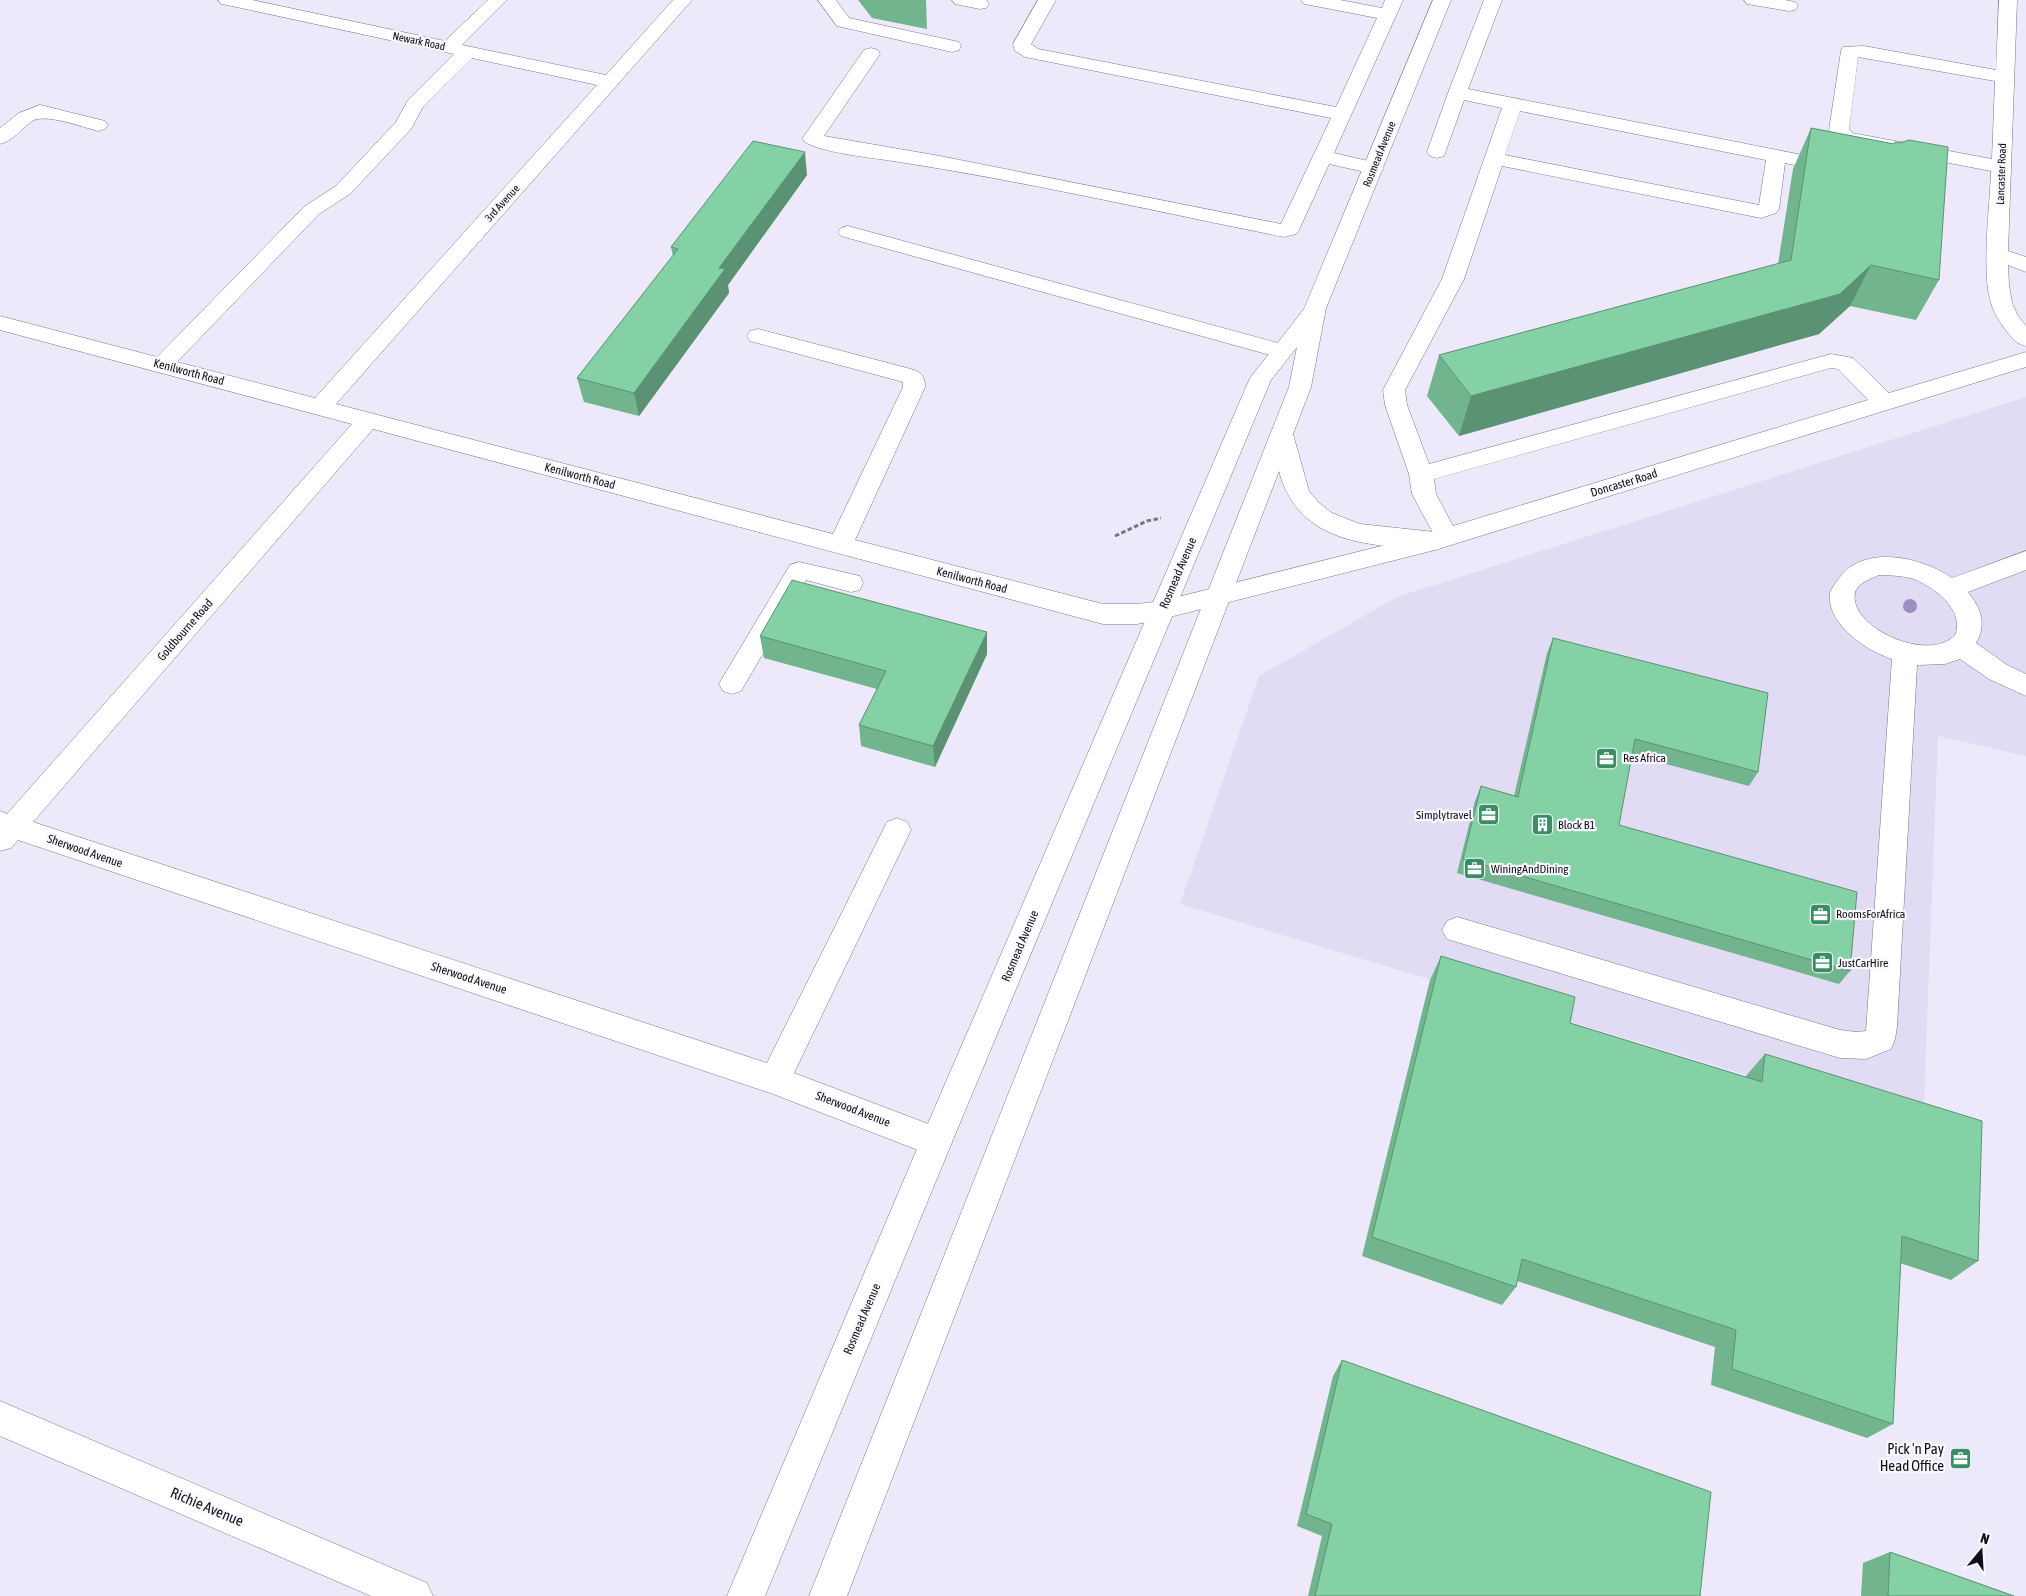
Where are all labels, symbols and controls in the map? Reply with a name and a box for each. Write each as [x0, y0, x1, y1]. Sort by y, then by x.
street label: Newark Road [392, 30, 446, 52]
street label: Rosmead Avenue [1360, 119, 1398, 189]
street label: Lancaster Road [1994, 143, 2008, 205]
street label: 3rd Avenue [482, 182, 522, 224]
street label: Kenilworth Road [152, 356, 226, 388]
street label: Kenilworth Road [543, 460, 617, 492]
street label: Doncaster Road [1589, 466, 1659, 500]
street label: Rosmead Avenue [1157, 535, 1199, 611]
street label: Kenilworth Road [935, 564, 1009, 596]
street label: Goldbourne Road [154, 596, 216, 664]
office icon: Res Africa [1595, 746, 1619, 770]
place label: Res Africa [1623, 751, 1666, 765]
office icon: Simplytravel [1476, 803, 1500, 827]
place label: Simplytravel [1416, 808, 1473, 822]
building icon: Block B1 [1530, 813, 1554, 837]
place label: Block B1 [1558, 818, 1595, 832]
street label: Sherwood Avenue [45, 832, 125, 870]
office icon: WiningAndDining [1463, 857, 1487, 881]
place label: WiningAndDining [1491, 862, 1569, 876]
office icon: RoomsForAfrica [1808, 902, 1832, 926]
place label: RoomsForAfrica [1836, 907, 1905, 921]
street label: Rosmead Avenue [999, 908, 1041, 984]
office icon: JustCarHire [1810, 951, 1834, 975]
place label: JustCarHire [1838, 956, 1889, 970]
street label: Sherwood Avenue [429, 959, 509, 997]
street label: Sherwood Avenue [814, 1088, 892, 1130]
street label: Rosmead Avenue [841, 1281, 883, 1357]
place label: Pick 'n Pay Head Office [1880, 1440, 1944, 1474]
office icon: Pick 'n Pay Head Office [1948, 1446, 1972, 1470]
street label: Richie Avenue [168, 1484, 246, 1530]
north arrow [1956, 1526, 2006, 1576]
text: N [1979, 1530, 1991, 1548]

